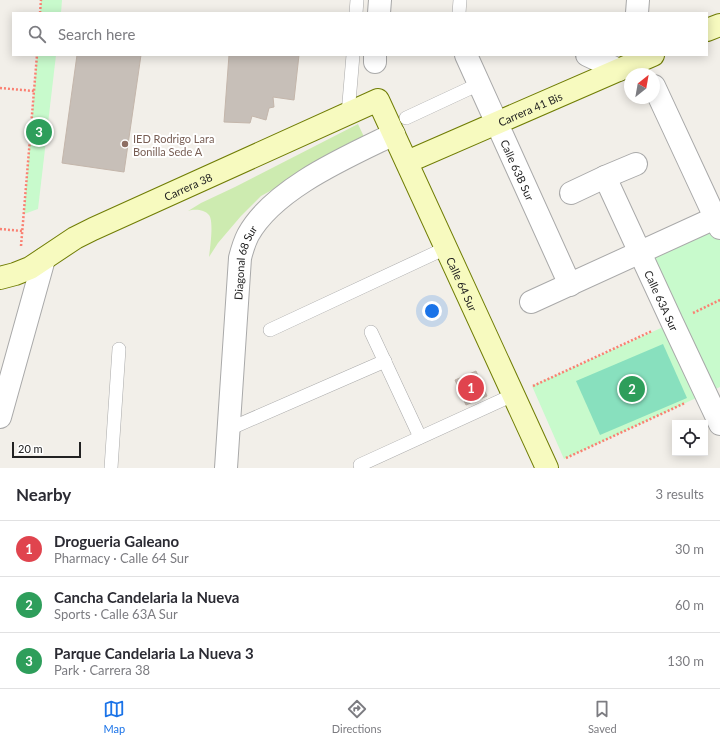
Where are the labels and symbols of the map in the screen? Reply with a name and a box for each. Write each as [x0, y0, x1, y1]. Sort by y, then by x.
north arrow [624, 68, 660, 104]
street label: Carrera 41 Bis [496, 89, 564, 128]
pin: 3 [26, 117, 52, 147]
place label: IED Rodrigo Lara Bonilla Sede A [133, 132, 214, 158]
street label: Calle 63B Sur [499, 137, 537, 202]
marker: IED Rodrigo Lara Bonilla Sede A [120, 139, 130, 149]
street label: Carrera 38 [162, 170, 214, 203]
street label: Diagonal 68 Sur [231, 222, 259, 300]
street label: Calle 64 Sur [444, 255, 480, 313]
street label: Calle 63A Sur [642, 268, 682, 333]
your location [422, 301, 442, 321]
pin: 1 [458, 373, 484, 403]
pin: 2 [619, 374, 645, 404]
scale bar [12, 440, 81, 459]

